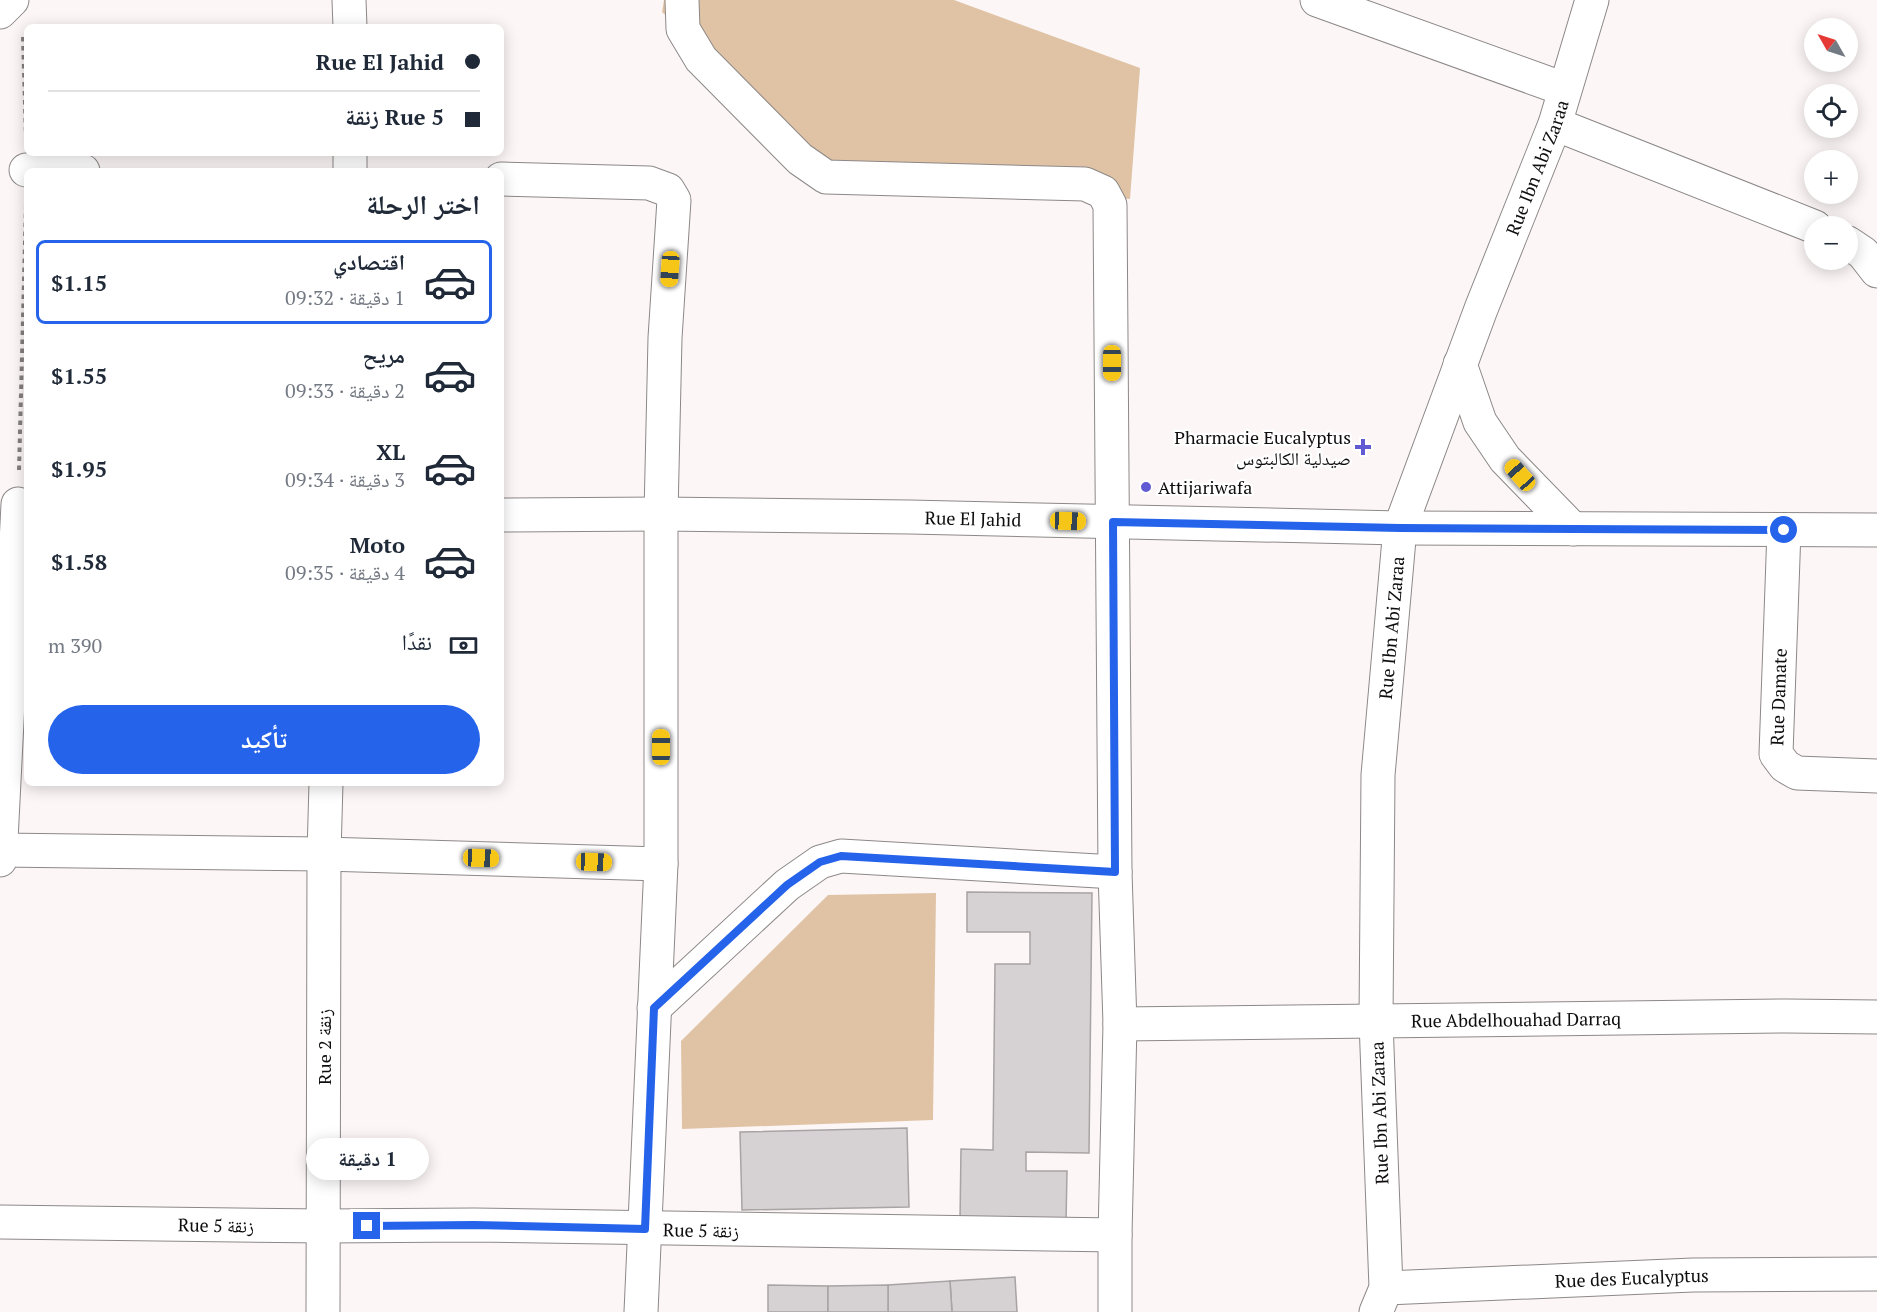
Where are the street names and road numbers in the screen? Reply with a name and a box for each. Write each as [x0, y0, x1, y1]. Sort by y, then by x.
street label: Rue Ibn Abi Zaraa [1500, 97, 1574, 239]
street label: Rue El Jahid [924, 505, 1022, 531]
street label: Rue Ibn Abi Zaraa [1373, 555, 1409, 700]
street label: Rue Damate [1764, 648, 1792, 746]
street label: Rue Abdelhouahad Darraq [1411, 1006, 1621, 1033]
street label: Rue 2 زنقة [312, 1009, 336, 1085]
street label: Rue Ibn Abi Zaraa [1365, 1041, 1393, 1185]
street label: Rue 5 زنقة [178, 1212, 254, 1238]
street label: Rue 5 زنقة [663, 1217, 739, 1243]
street label: Rue des Eucalyptus [1554, 1263, 1709, 1293]

